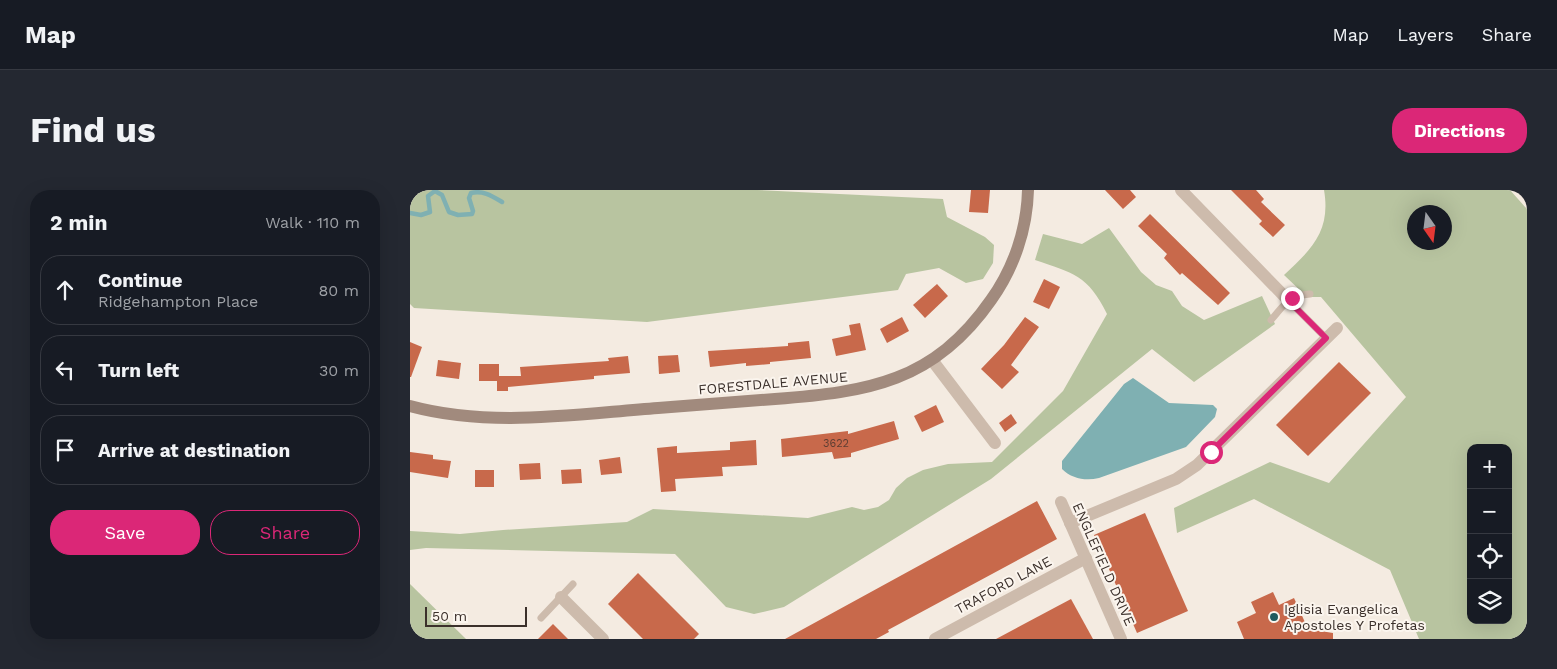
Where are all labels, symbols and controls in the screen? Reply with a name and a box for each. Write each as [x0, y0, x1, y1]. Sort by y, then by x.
text: Map [25, 21, 76, 49]
text: Map [1332, 24, 1369, 45]
text: Layers [1397, 24, 1454, 45]
text: Share [1482, 24, 1532, 45]
button: Directions [1392, 108, 1527, 153]
text: Find us [30, 109, 156, 151]
north arrow [1407, 205, 1452, 250]
text: 2 min [50, 210, 107, 235]
text: Walk · 110 m [265, 213, 360, 232]
text: Continue [98, 269, 182, 292]
icon: ahead [51, 276, 79, 304]
text: 80 m [318, 281, 359, 300]
route end [1281, 287, 1304, 310]
text: Ridgehampton Place [98, 292, 258, 311]
icon: left [51, 356, 79, 384]
text: Turn left [98, 359, 179, 382]
text: 30 m [319, 361, 359, 380]
street label: FORESTDALE AVENUE [698, 368, 849, 398]
icon: arrive [51, 436, 79, 464]
house number: 3622 [823, 437, 849, 450]
text: Arrive at destination [98, 439, 290, 462]
route start [1200, 441, 1223, 464]
map controls [1467, 444, 1512, 624]
button: + [1467, 444, 1512, 489]
button: − [1467, 489, 1512, 534]
street label: ENGLEFIELD DRIVE [1070, 500, 1138, 628]
button: Save [50, 510, 200, 555]
button: Share [210, 510, 360, 555]
button: locate [1467, 534, 1512, 579]
street label: TRAFORD LANE [952, 553, 1054, 617]
button: layers [1467, 579, 1512, 624]
place label: Iglisia Evangelica Apostoles Y Profetas [1284, 601, 1425, 633]
scale bar [425, 604, 528, 627]
text: 50 m [432, 608, 467, 624]
marker: Iglisia Evangelica Apostoles Y Profetas [1268, 611, 1280, 623]

